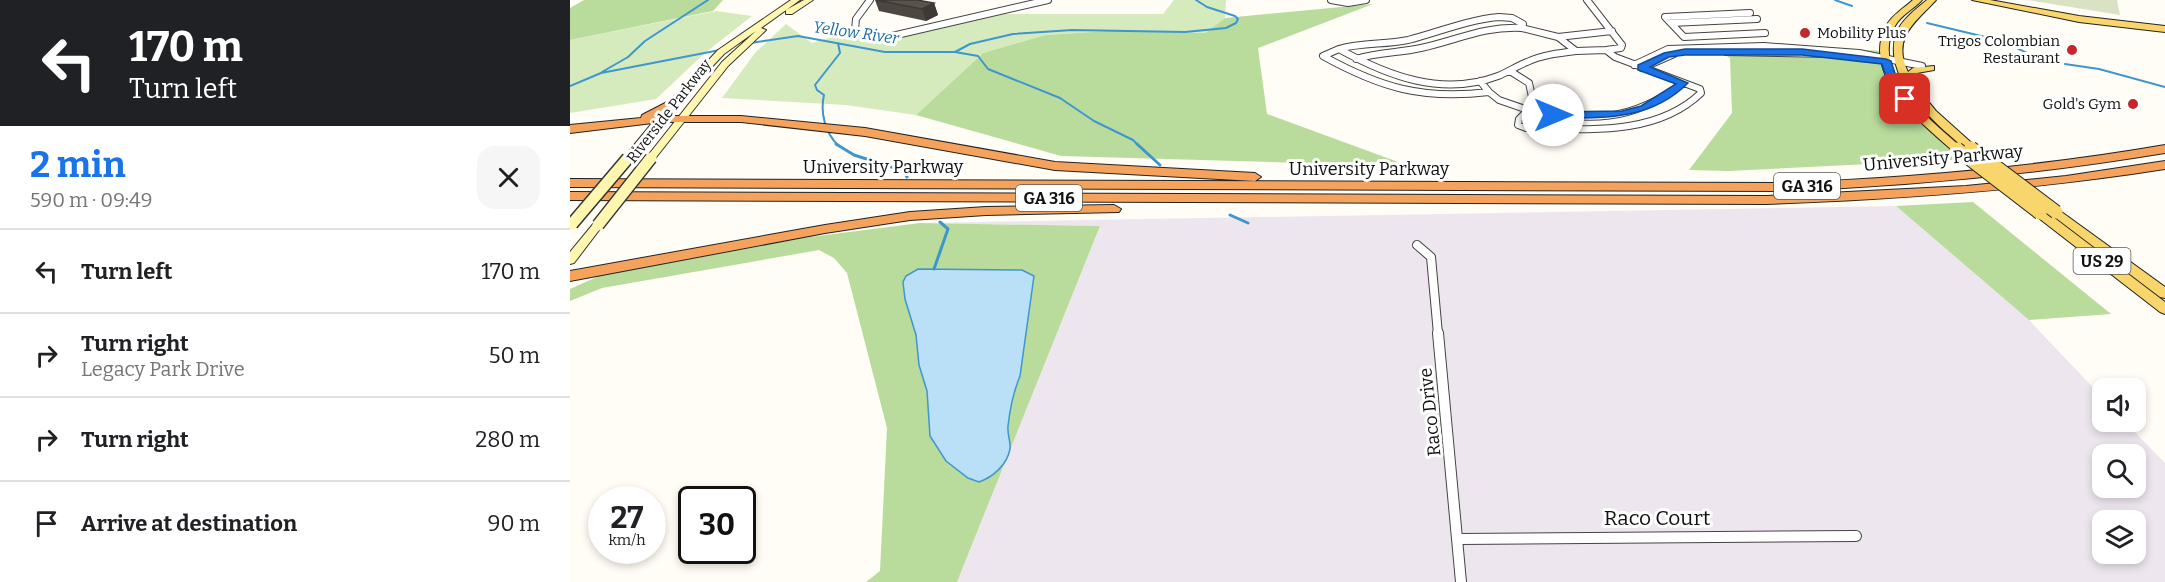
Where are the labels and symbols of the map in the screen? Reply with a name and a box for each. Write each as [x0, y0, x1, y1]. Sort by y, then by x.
water label: Yellow River [812, 17, 901, 48]
place label: Mobility Plus [1817, 24, 1906, 42]
marker: Mobility Plus [1798, 26, 1812, 40]
place label: Trigos Colombian Restaurant [1938, 32, 2061, 67]
marker: Trigos Colombian Restaurant [2065, 43, 2079, 57]
street label: Riverside Parkway [623, 55, 715, 166]
pin [1879, 73, 1930, 124]
position arrow [1521, 83, 1585, 147]
place label: Gold's Gym [2043, 95, 2122, 113]
marker: Gold's Gym [2126, 97, 2140, 111]
street label: University Parkway [1862, 140, 2024, 176]
street label: University Parkway [803, 156, 964, 178]
street label: University Parkway [1289, 158, 1450, 180]
road number: GA 316 [1774, 173, 1840, 199]
road number: GA 316 [1016, 185, 1082, 211]
road number: US 29 [2074, 248, 2131, 274]
street label: Raco Drive [1414, 367, 1446, 457]
speed limit sign: 30 [678, 486, 756, 564]
street label: Raco Court [1604, 505, 1711, 531]

